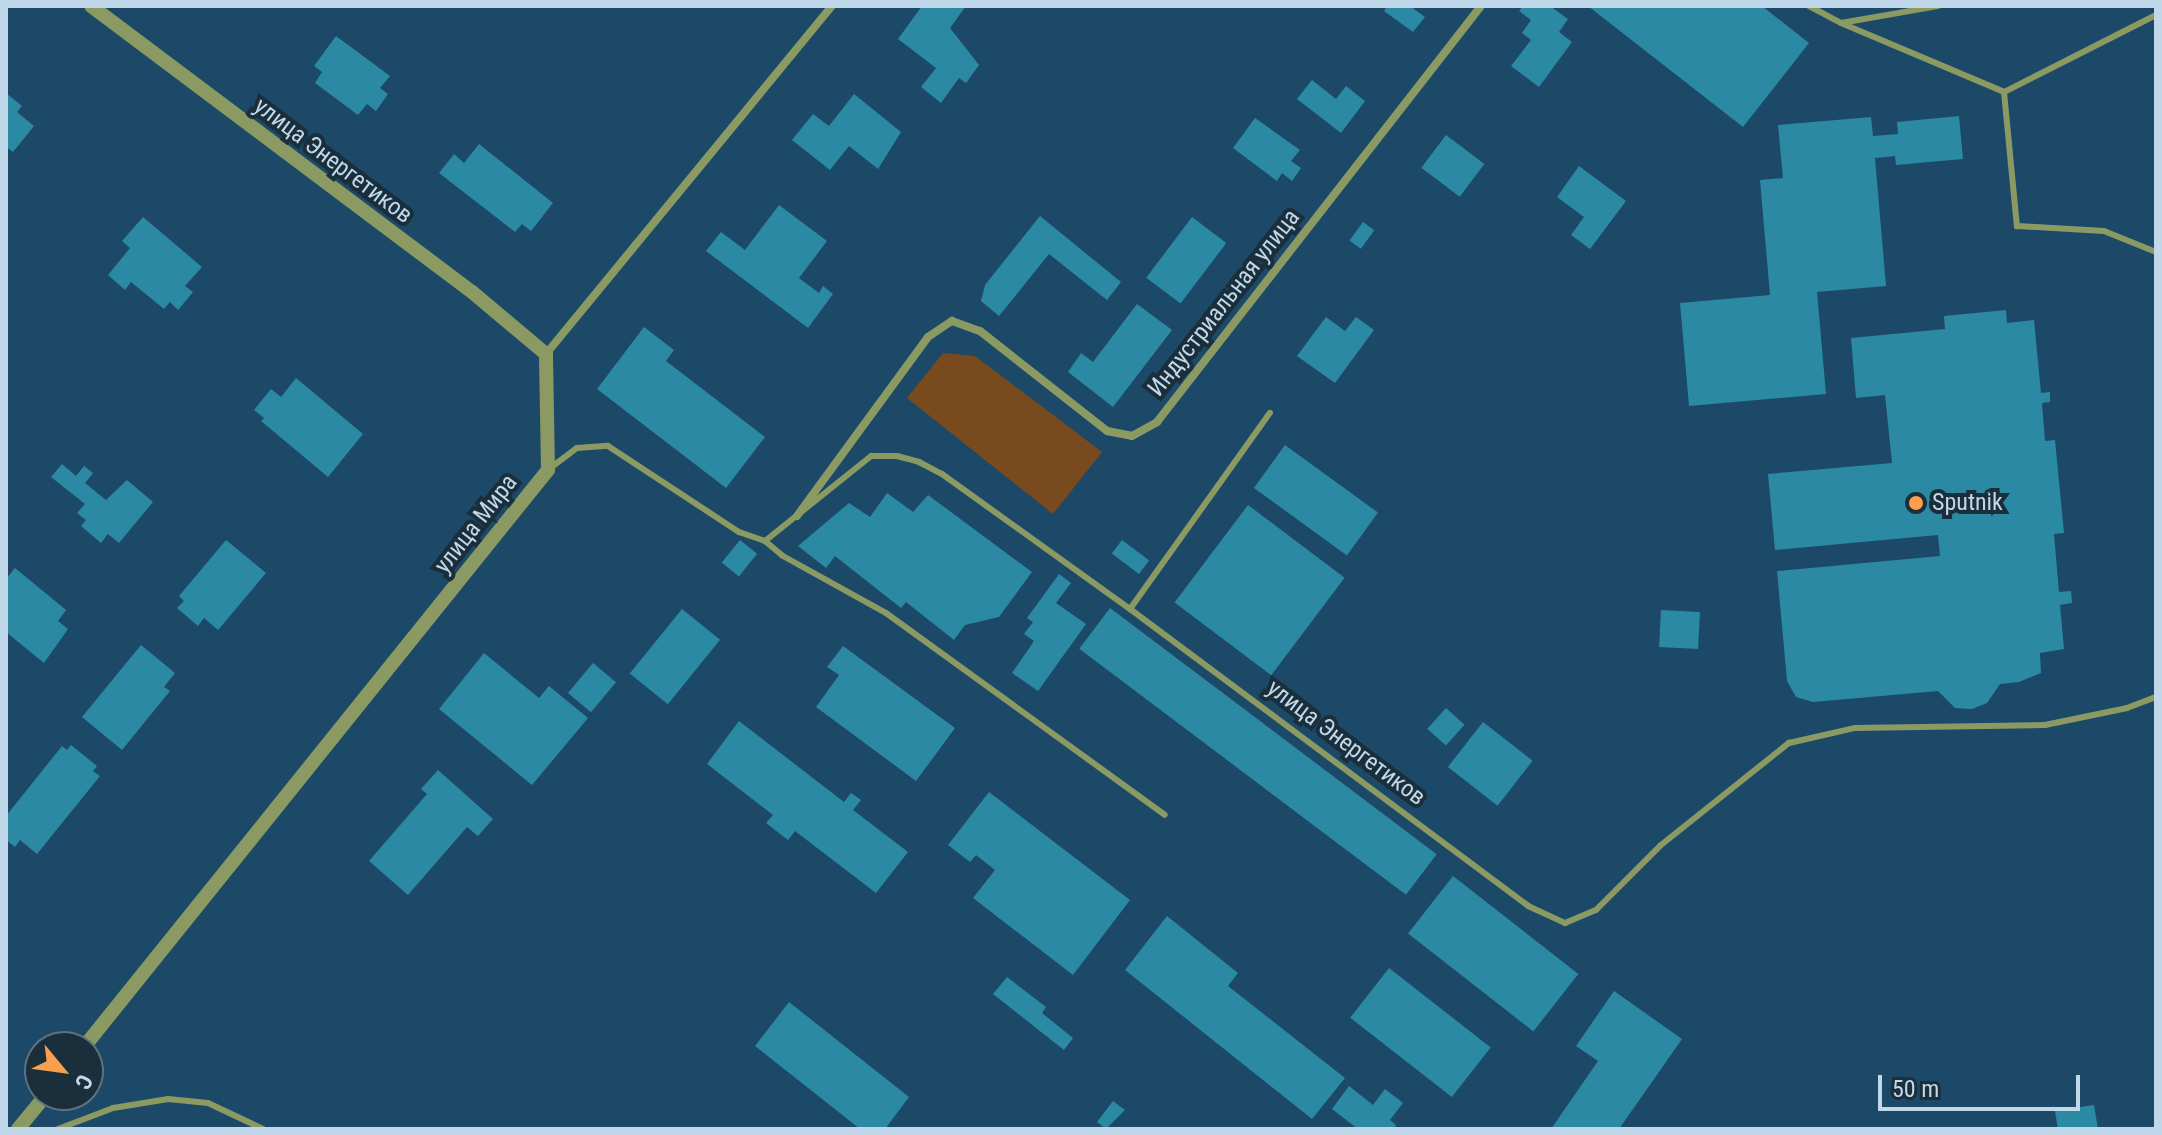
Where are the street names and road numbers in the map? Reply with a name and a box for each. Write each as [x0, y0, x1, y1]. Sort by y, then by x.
street label: улица Энергетиков [248, 92, 418, 230]
street label: Индустриальная улица [1142, 204, 1306, 402]
street label: улица Мира [429, 469, 523, 579]
street label: улица Энергетиков [1261, 674, 1431, 812]

